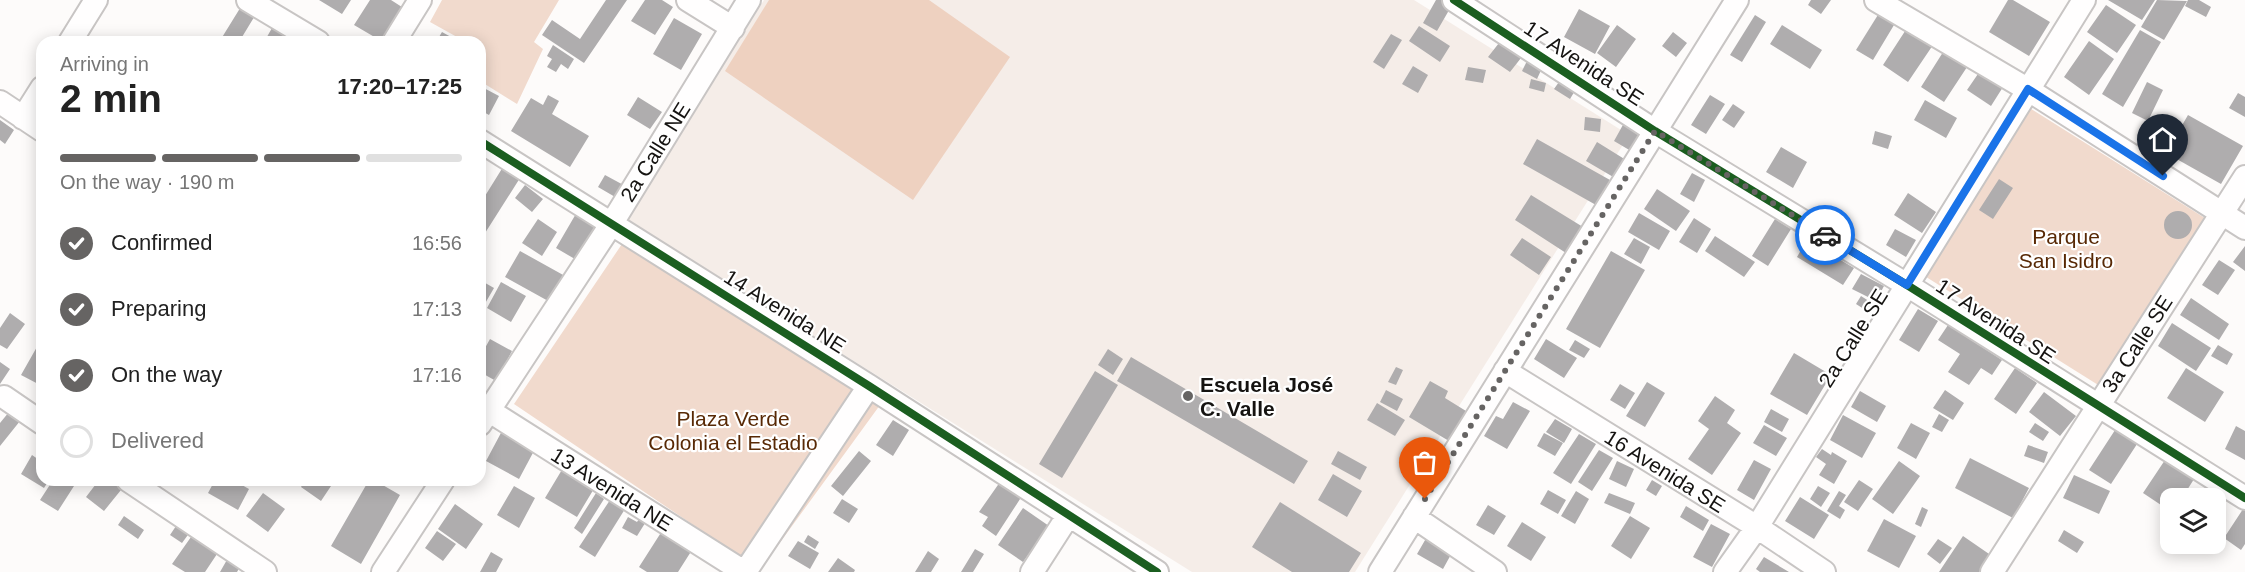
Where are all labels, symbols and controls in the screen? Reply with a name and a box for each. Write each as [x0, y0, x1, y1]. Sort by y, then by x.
street label: 17 Avenida SE [1520, 16, 1648, 110]
text: Arriving in [60, 53, 149, 75]
text: 17:20–17:25 [337, 74, 462, 99]
text: 2 min [60, 77, 162, 120]
street label: 2a Calle NE [616, 98, 694, 206]
pin [2137, 114, 2188, 176]
icon: home [2146, 123, 2179, 156]
text: On the way · 190 m [60, 171, 235, 193]
courier [1795, 205, 1855, 265]
icon: car [1809, 219, 1842, 252]
park label: Parque San Isidro [2019, 225, 2113, 272]
icon: check [60, 227, 93, 260]
text: Confirmed [111, 230, 212, 255]
text: 16:56 [412, 232, 462, 254]
street label: 14 Avenida NE [720, 265, 850, 357]
street label: 17 Avenida SE [1932, 274, 2060, 368]
street label: 2a Calle SE [1814, 285, 1892, 391]
street label: 3a Calle SE [2097, 291, 2177, 397]
icon: check [60, 293, 93, 326]
text: Preparing [111, 296, 206, 321]
text: 17:13 [412, 298, 462, 320]
icon: check [60, 359, 93, 392]
text: On the way [111, 362, 222, 387]
text: 17:16 [412, 364, 462, 386]
place label: Escuela José C. Valle [1200, 373, 1333, 420]
marker: Escuela José C. Valle [1181, 389, 1195, 403]
park label: Plaza Verde Colonia el Estadio [648, 407, 818, 454]
street label: 16 Avenida SE [1601, 425, 1729, 517]
text: Delivered [111, 428, 204, 453]
pin [1399, 437, 1450, 499]
street label: 13 Avenida NE [547, 443, 677, 535]
icon: bag [1408, 446, 1441, 479]
map controls [2160, 488, 2226, 554]
button: layers [2160, 488, 2226, 554]

